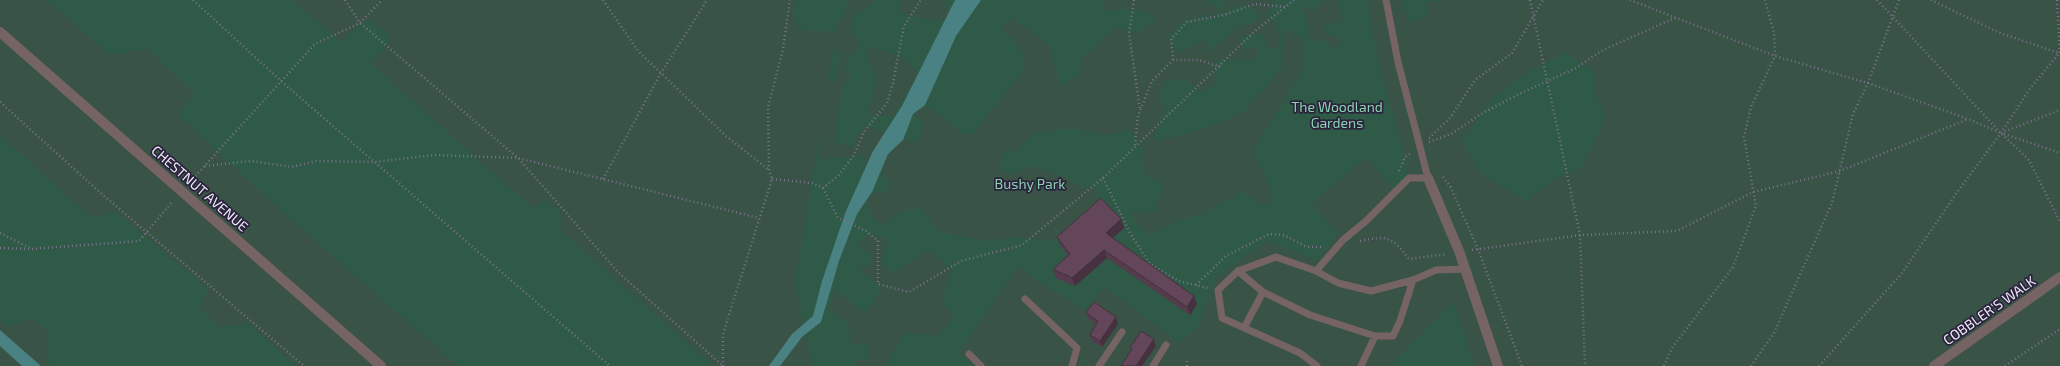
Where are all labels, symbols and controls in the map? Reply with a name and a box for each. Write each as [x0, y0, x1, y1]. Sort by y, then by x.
park label: The Woodland Gardens [1291, 98, 1383, 131]
street label: CHESTNUT AVENUE [148, 141, 252, 235]
park label: Bushy Park [995, 175, 1065, 192]
street label: COBBLER'S WALK [1939, 271, 2039, 348]

